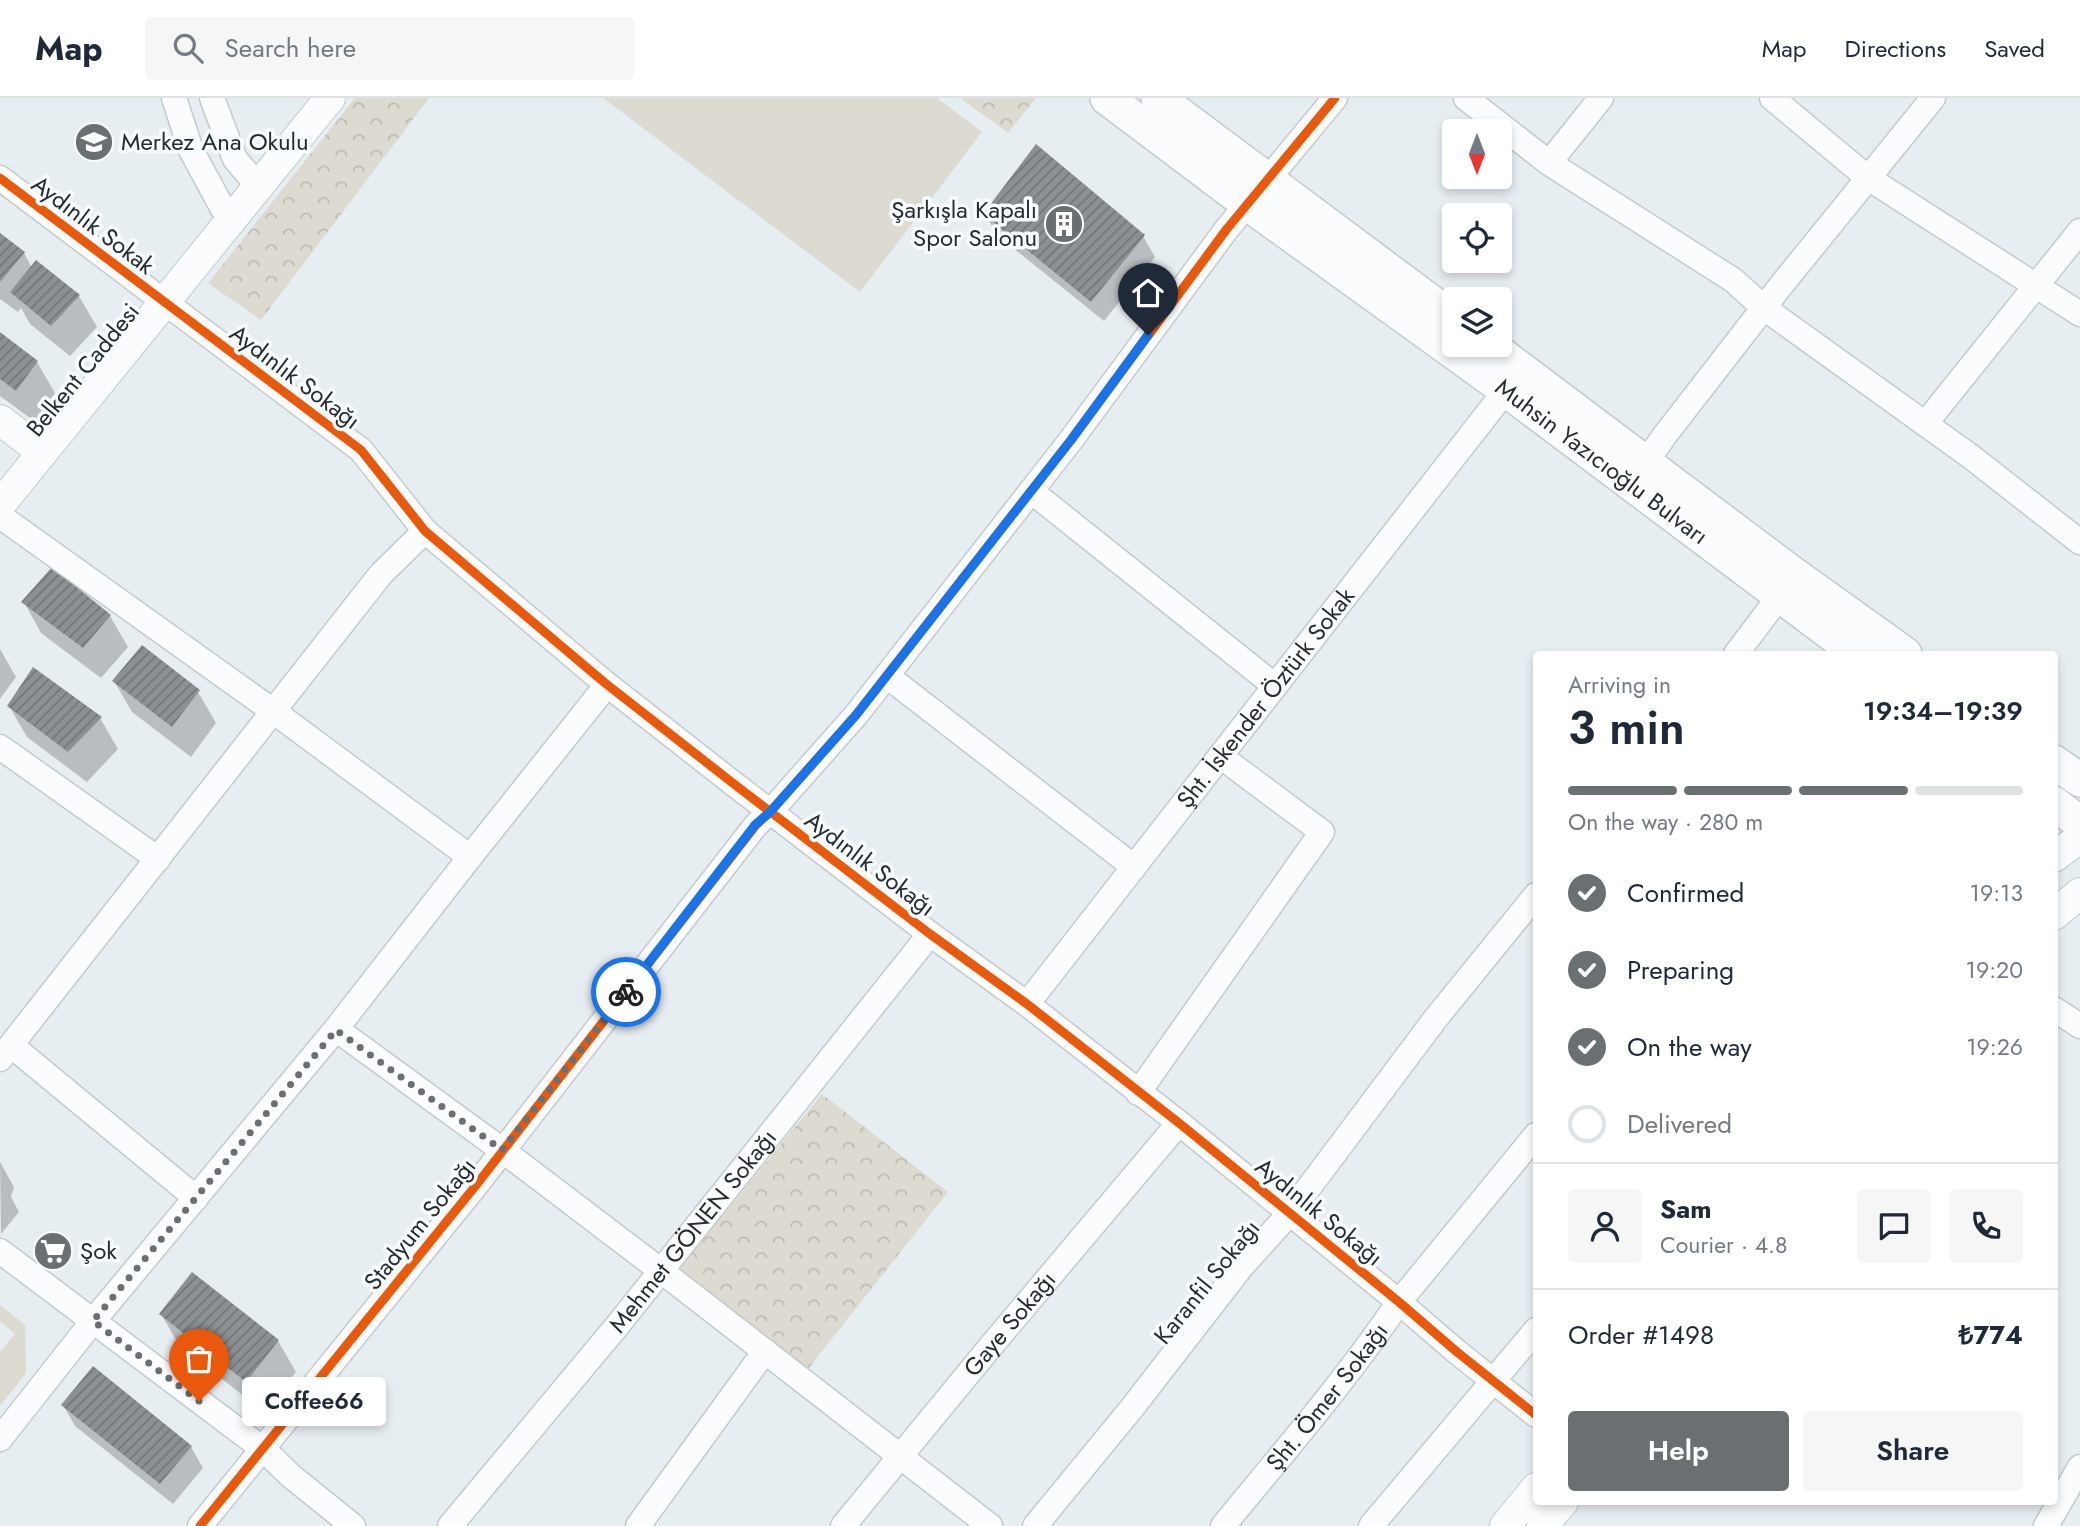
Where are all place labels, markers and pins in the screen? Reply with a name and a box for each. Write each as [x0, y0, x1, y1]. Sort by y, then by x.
school or university icon: Merkez Ana Okulu [73, 121, 115, 163]
place label: Merkez Ana Okulu [121, 124, 309, 159]
place label: Şarkışla Kapalı Spor Salonu [891, 192, 1037, 255]
building icon: Şarkışla Kapalı Spor Salonu [1043, 203, 1085, 245]
pin [1118, 263, 1178, 335]
supermarket icon: Şok [32, 1230, 74, 1272]
place label: Şok [80, 1233, 117, 1268]
pin [169, 1329, 229, 1401]
callout: Coffee66 [241, 1376, 384, 1426]

